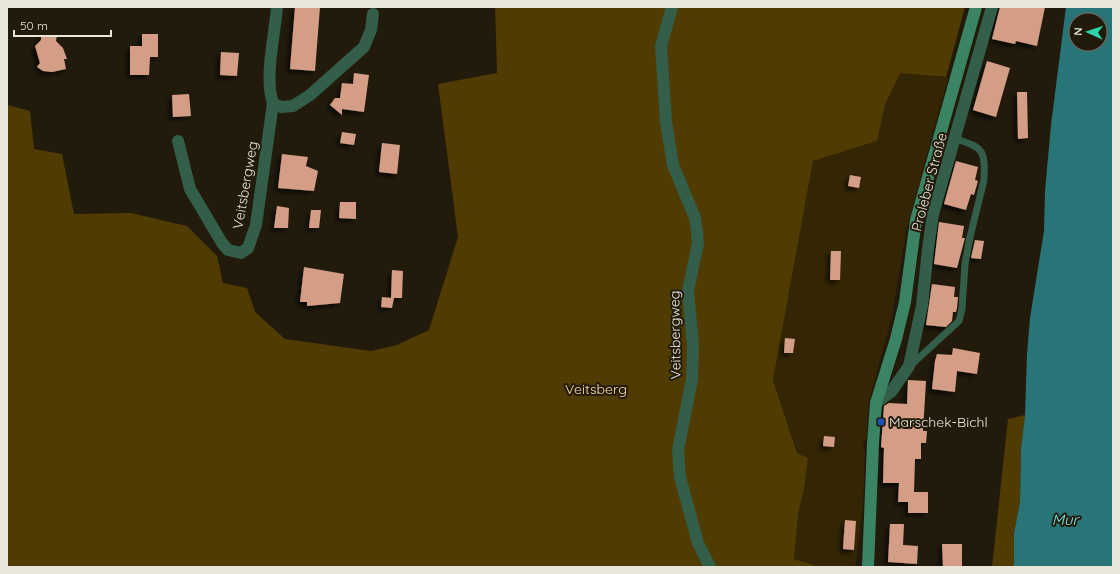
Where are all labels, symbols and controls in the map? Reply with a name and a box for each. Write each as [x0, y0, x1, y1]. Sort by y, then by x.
scale bar [14, 12, 111, 38]
north arrow [1068, 12, 1108, 52]
text: 50 m [20, 18, 48, 33]
text: N [1071, 27, 1085, 36]
street label: Proleber Straße [907, 131, 951, 233]
street label: Veitsbergweg [228, 140, 262, 230]
street label: Veitsbergweg [665, 290, 685, 380]
park label: Veitsberg [565, 380, 627, 398]
place label: Marschek-Bichl [889, 413, 988, 431]
marker: Marschek-Bichl [876, 417, 886, 427]
water label: Mur [1052, 510, 1081, 529]

